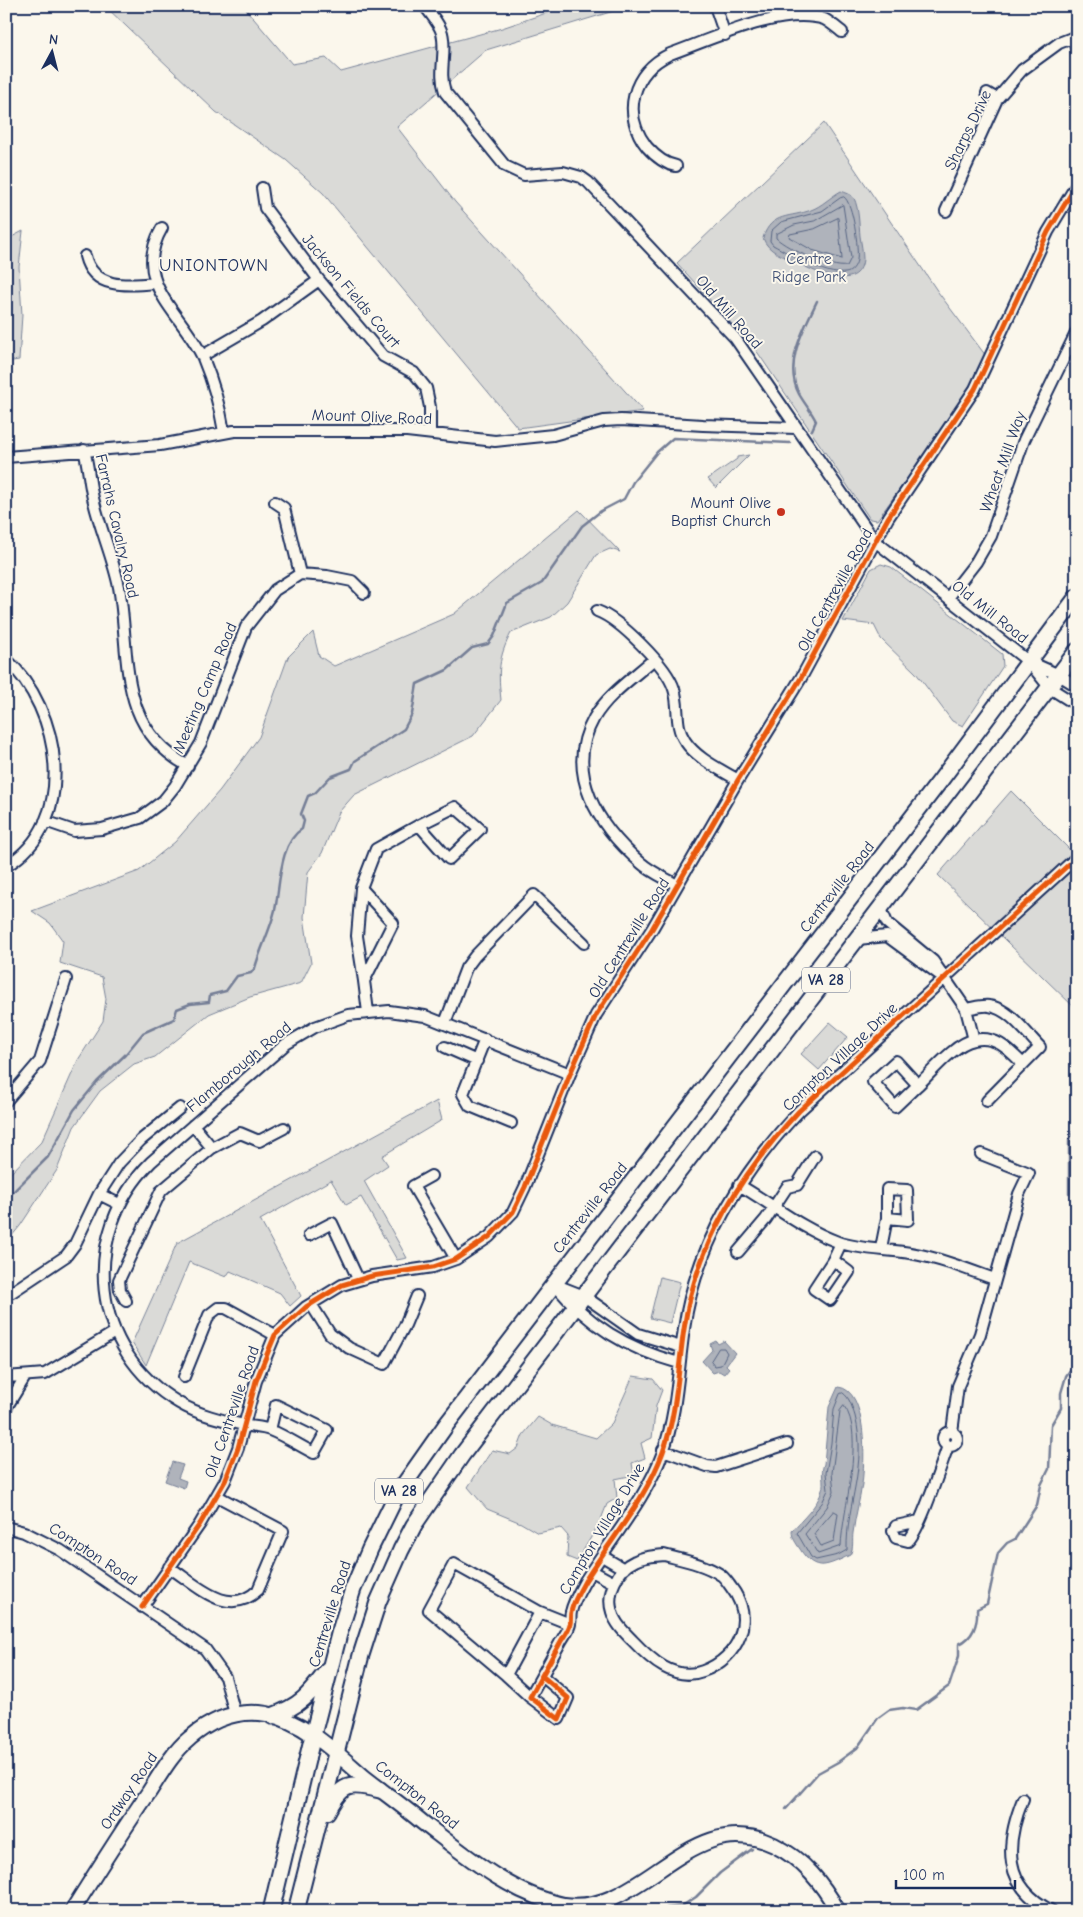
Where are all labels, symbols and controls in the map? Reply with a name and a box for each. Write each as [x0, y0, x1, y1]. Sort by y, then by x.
north arrow [28, 28, 78, 78]
text: N [48, 31, 59, 49]
street label: Sharps Drive [941, 87, 995, 173]
street label: Jackson Fields Court [298, 231, 404, 352]
park label: Centre Ridge Park [772, 250, 846, 286]
district label: UNIONTOWN [159, 255, 269, 276]
street label: Old Mill Road [692, 272, 766, 352]
street label: Mount Olive Road [311, 406, 433, 428]
street label: Wheat Mill Way [976, 408, 1030, 515]
street label: Farrahs Cavalry Road [92, 452, 142, 600]
place label: Mount Olive Baptist Church [671, 494, 771, 530]
marker: Mount Olive Baptist Church [775, 506, 787, 518]
street label: Old Centreville Road [794, 525, 876, 655]
street label: Old Mill Road [948, 577, 1032, 647]
street label: Meeting Camp Road [169, 620, 241, 756]
street label: Centreville Road [796, 838, 878, 936]
street label: Old Centreville Road [585, 875, 673, 1001]
road number: VA 28 [802, 968, 850, 992]
street label: Compton Village Drive [779, 999, 901, 1115]
street label: Flamborough Road [183, 1018, 295, 1116]
street label: Centreville Road [549, 1159, 631, 1257]
street label: Old Centreville Road [201, 1344, 263, 1480]
street label: Compton Village Drive [556, 1460, 648, 1598]
road number: VA 28 [375, 1478, 423, 1504]
street label: Compton Road [46, 1519, 140, 1589]
street label: Centreville Road [305, 1559, 355, 1669]
street label: Ordway Road [97, 1749, 161, 1833]
street label: Compton Road [372, 1757, 462, 1833]
scale bar [896, 1857, 1014, 1889]
text: 100 m [903, 1866, 945, 1884]

